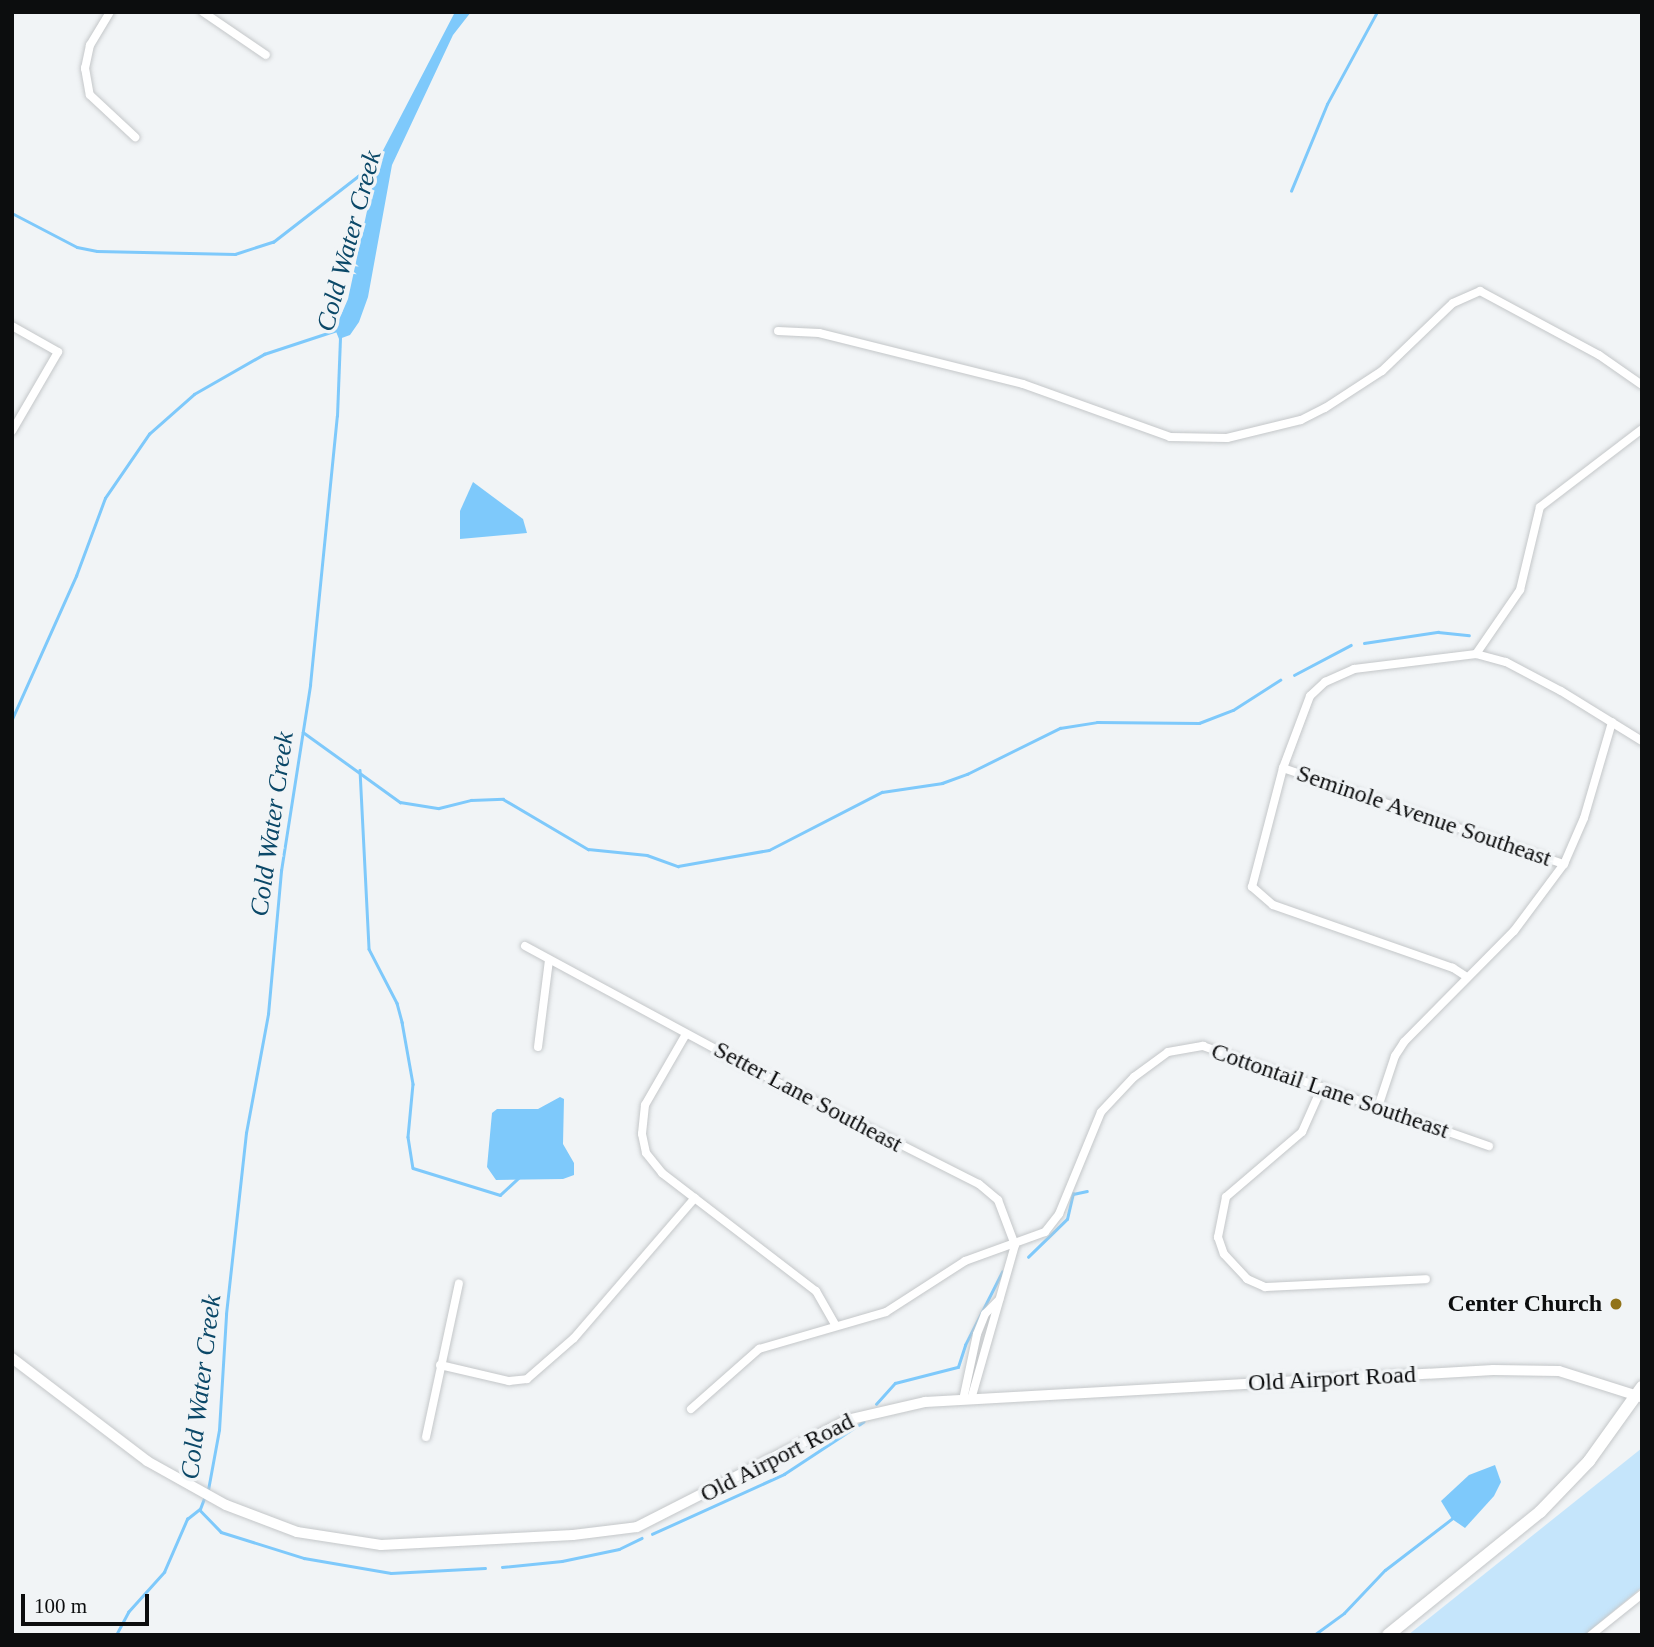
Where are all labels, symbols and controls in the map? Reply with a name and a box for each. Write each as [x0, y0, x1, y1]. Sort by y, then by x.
water label: Cold Water Creek [310, 147, 388, 335]
water label: Cold Water Creek [244, 730, 300, 918]
street label: Seminole Avenue Southeast [1292, 759, 1556, 873]
street label: Setter Lane Southeast [709, 1035, 907, 1159]
street label: Cottontail Lane Southeast [1207, 1037, 1453, 1145]
place label: Center Church [1447, 1290, 1602, 1318]
water label: Cold Water Creek [174, 1293, 228, 1481]
marker: Center Church [1608, 1296, 1624, 1312]
street label: Old Airport Road [1247, 1360, 1417, 1398]
street label: Old Airport Road [695, 1407, 859, 1509]
scale bar [24, 1580, 152, 1624]
text: 100 m [34, 1594, 87, 1618]

